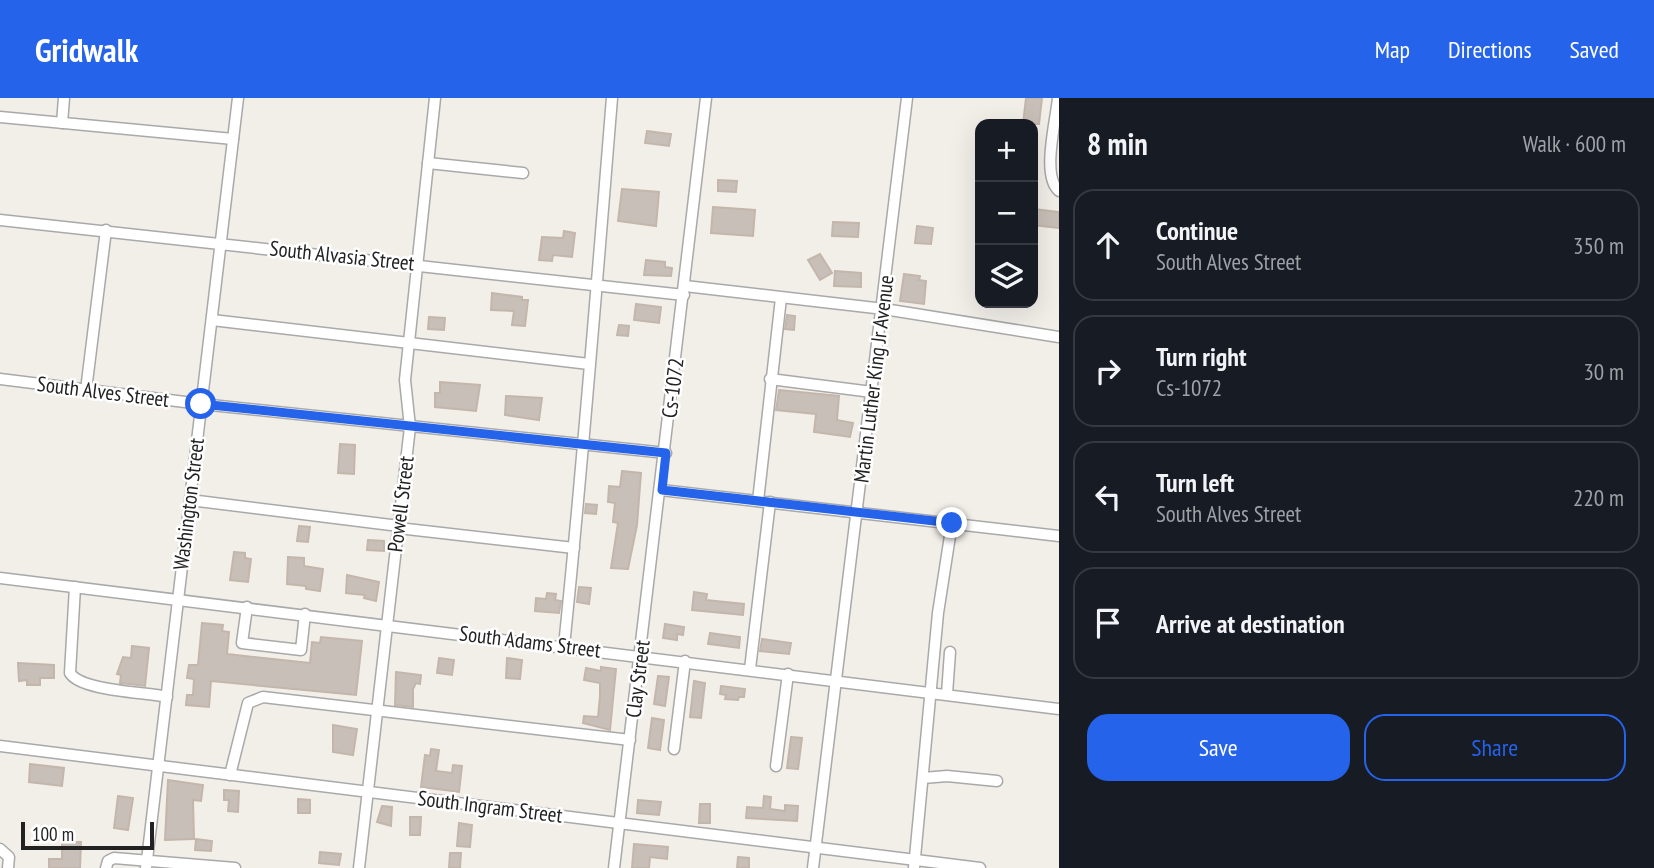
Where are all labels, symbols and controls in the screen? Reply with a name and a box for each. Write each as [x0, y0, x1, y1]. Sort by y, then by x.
text: Gridwalk [35, 28, 138, 71]
text: Map [1375, 34, 1410, 65]
text: Directions [1448, 34, 1532, 65]
text: Saved [1570, 34, 1619, 65]
map controls [975, 119, 1038, 308]
button: + [975, 119, 1038, 182]
text: 8 min [1087, 124, 1148, 163]
text: Walk · 600 m [1523, 129, 1626, 158]
button: − [975, 182, 1038, 245]
text: Continue [1156, 214, 1238, 247]
icon: ahead [1089, 226, 1127, 264]
text: 350 m [1573, 231, 1624, 260]
street label: South Alvasia Street [268, 234, 416, 277]
button: layers [975, 245, 1038, 308]
text: South Alves Street [1156, 247, 1301, 276]
street label: Martin Luther King Jr Avenue [847, 274, 900, 484]
text: Turn right [1156, 340, 1247, 373]
icon: right [1089, 352, 1127, 390]
street label: Cs-1072 [655, 356, 690, 420]
text: 30 m [1583, 357, 1624, 386]
street label: South Alves Street [36, 370, 171, 413]
text: Cs-1072 [1156, 373, 1222, 402]
route start [185, 388, 216, 419]
street label: Washington Street [167, 436, 210, 571]
street label: Powell Street [381, 454, 420, 553]
text: Turn left [1156, 466, 1234, 499]
icon: left [1089, 478, 1127, 516]
text: 220 m [1573, 483, 1624, 512]
text: South Alves Street [1156, 499, 1301, 528]
route end [936, 507, 967, 538]
icon: arrive [1089, 604, 1127, 642]
text: Arrive at destination [1156, 607, 1345, 640]
street label: South Adams Street [458, 619, 602, 664]
street label: Clay Street [619, 638, 656, 719]
button: Save [1087, 714, 1350, 781]
button: Share [1364, 714, 1626, 781]
street label: South Ingram Street [416, 784, 564, 829]
scale bar [21, 819, 154, 851]
text: 100 m [32, 822, 74, 846]

